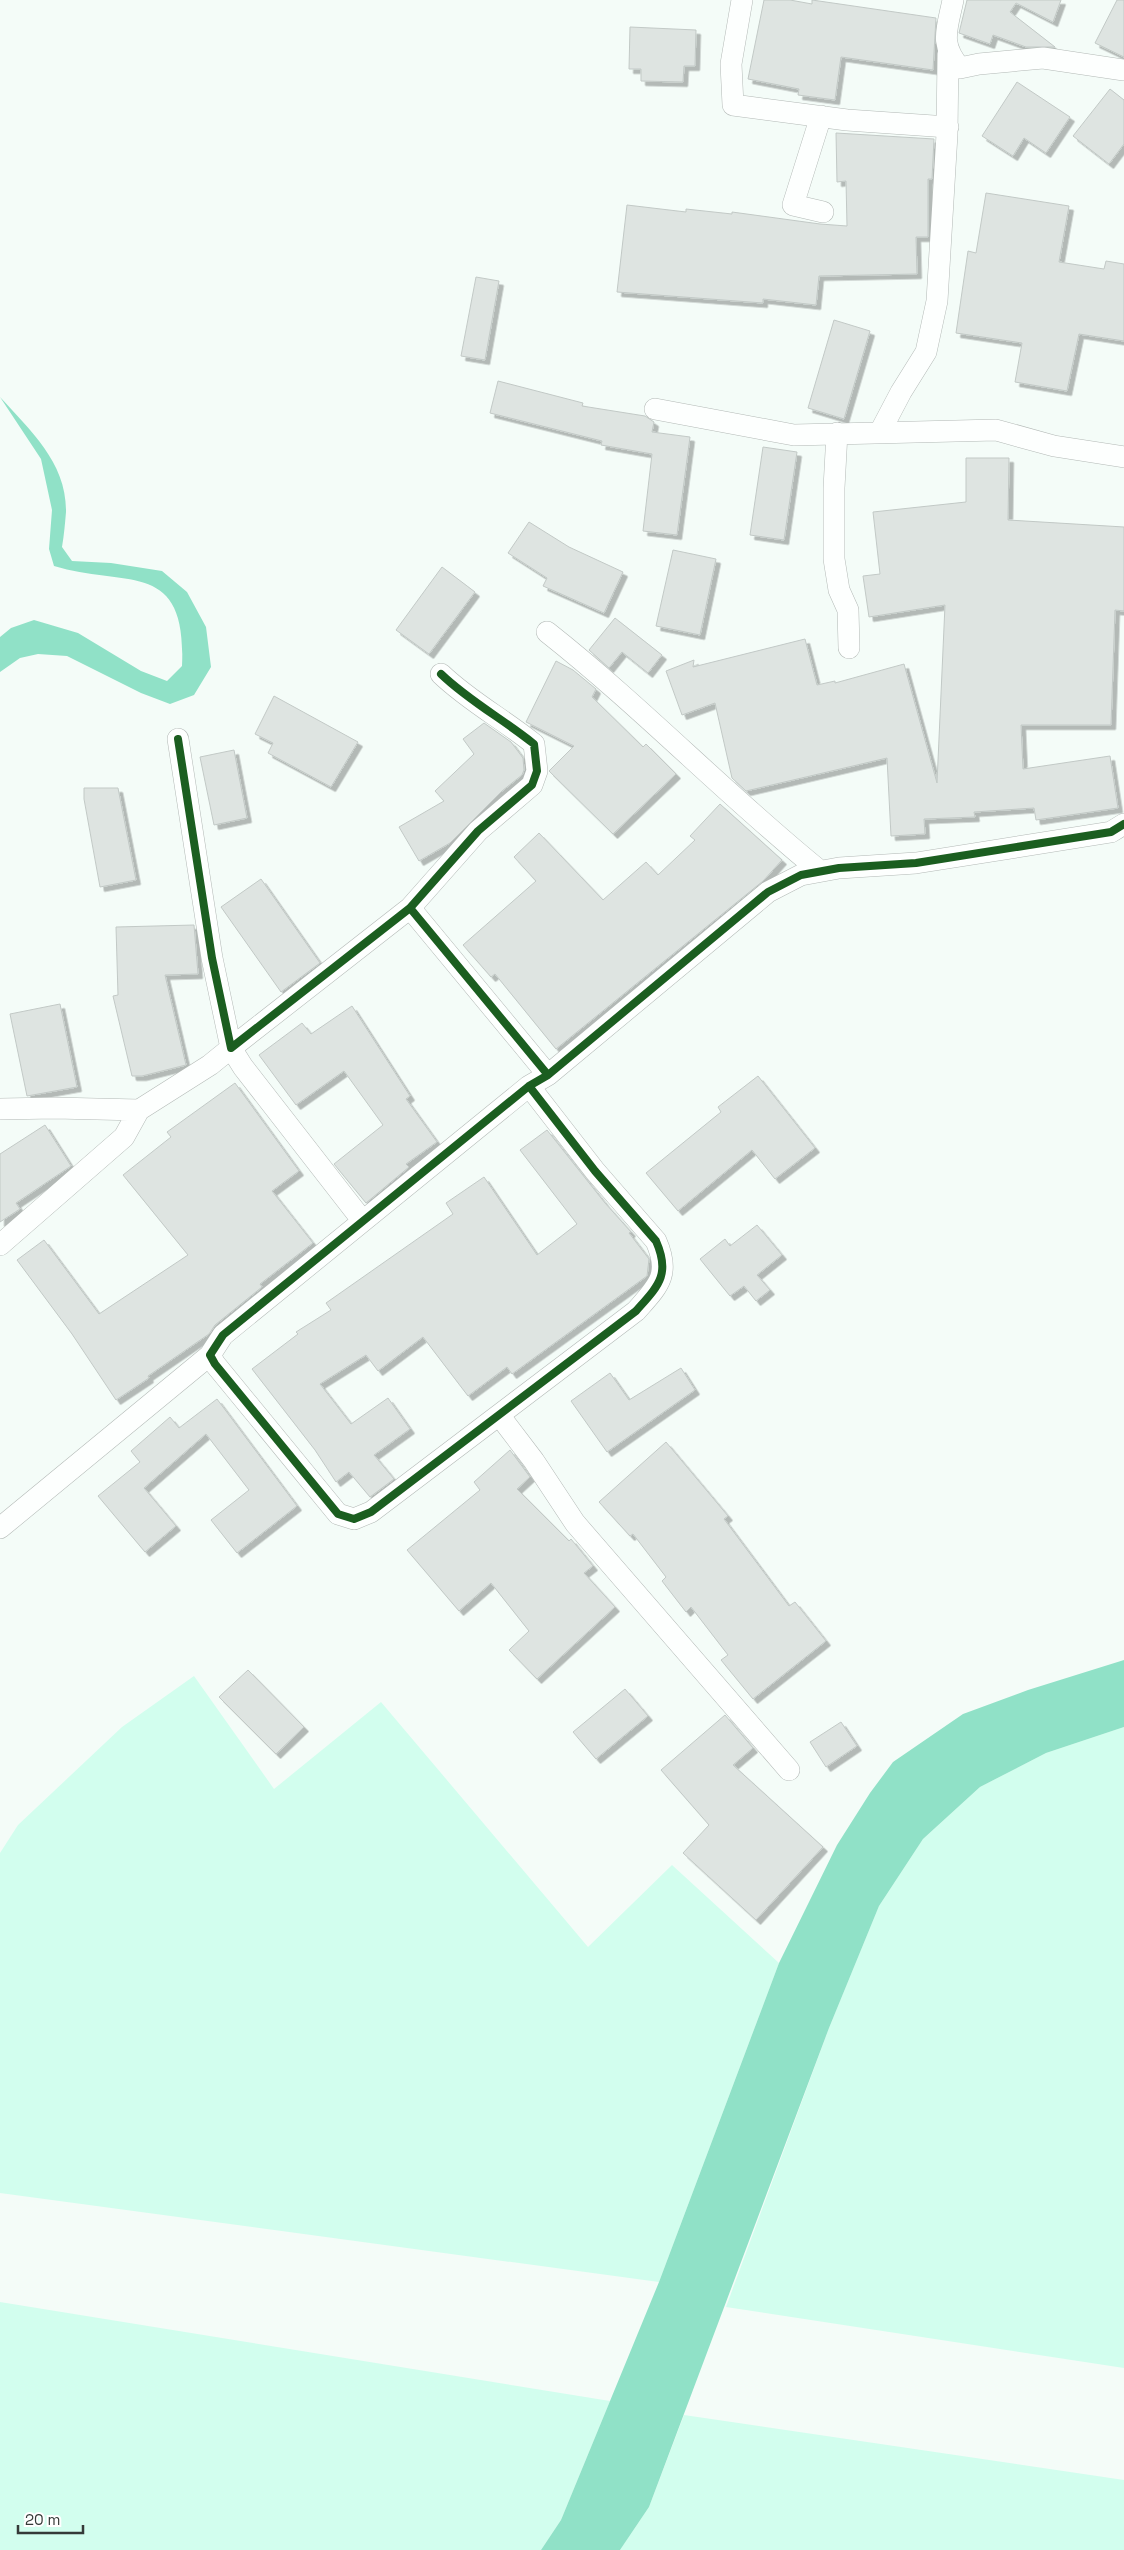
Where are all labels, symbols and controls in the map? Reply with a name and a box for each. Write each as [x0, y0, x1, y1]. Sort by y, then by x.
scale bar [18, 2502, 82, 2534]
text: 20 m [25, 2510, 60, 2529]

